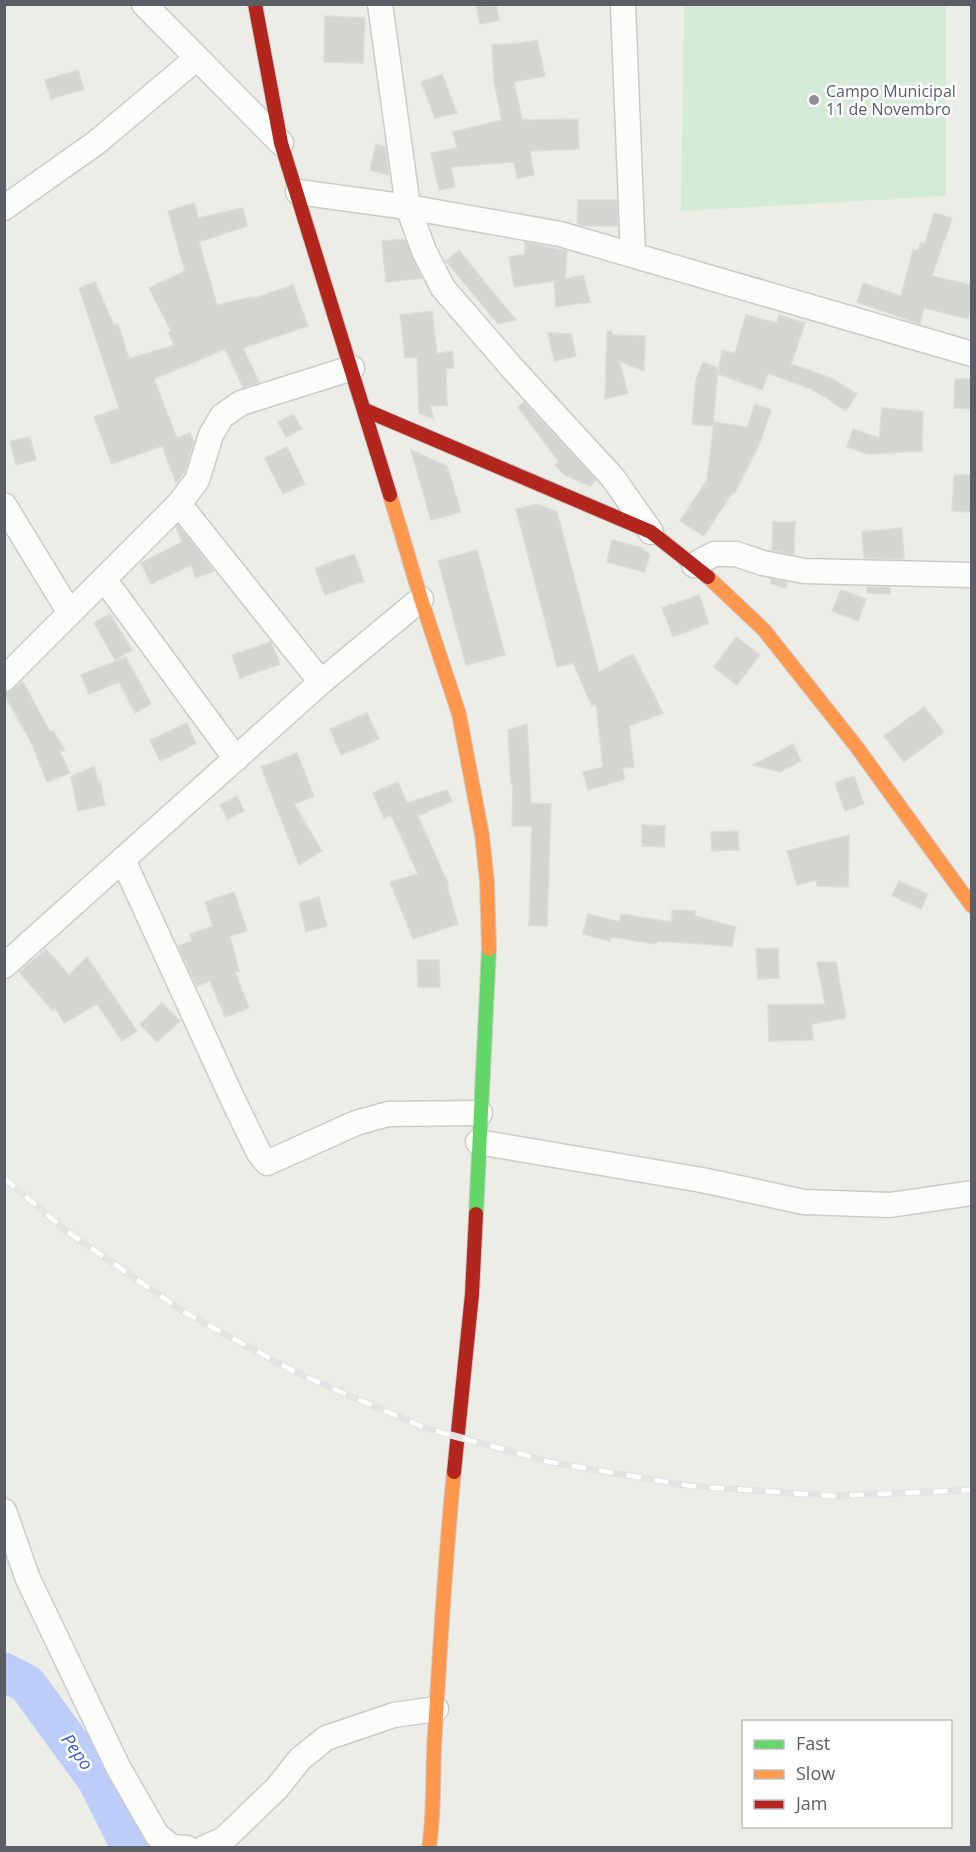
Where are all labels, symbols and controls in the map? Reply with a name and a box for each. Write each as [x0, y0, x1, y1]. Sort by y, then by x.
place label: Campo Municipal 11 de Novembro [826, 80, 956, 120]
marker: Campo Municipal 11 de Novembro [807, 93, 821, 107]
legend [742, 1720, 952, 1828]
water label: Pepo [56, 1728, 99, 1775]
text: Fast [796, 1731, 830, 1755]
text: Slow [796, 1761, 835, 1785]
text: Jam [794, 1791, 828, 1815]

